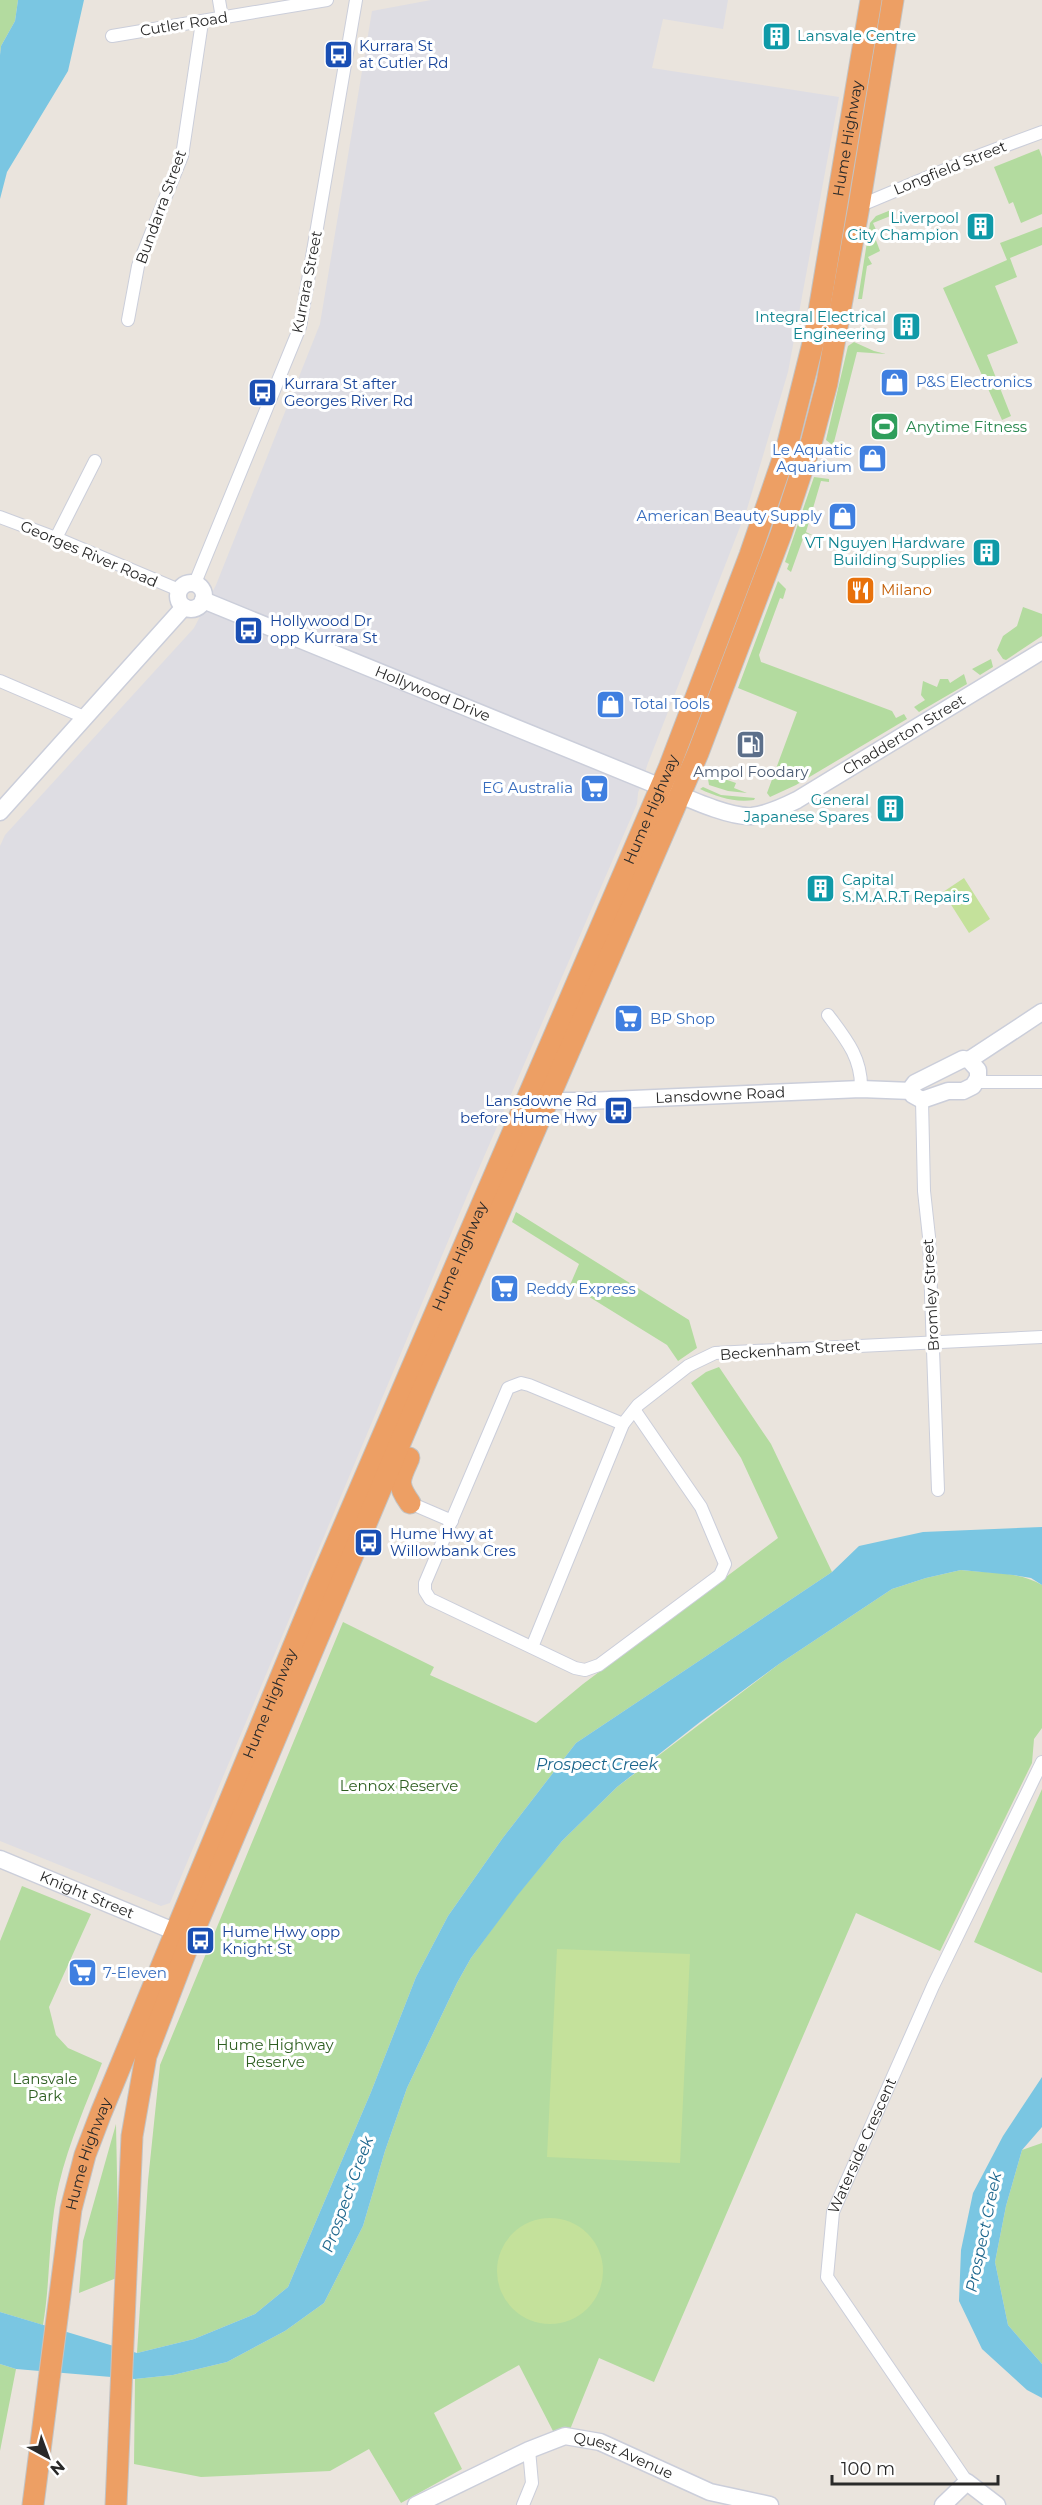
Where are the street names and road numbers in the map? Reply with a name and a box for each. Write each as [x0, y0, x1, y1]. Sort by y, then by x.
street label: Cutler Road [139, 7, 229, 40]
street label: Hume Highway [828, 78, 867, 198]
street label: Longfield Street [891, 136, 1009, 199]
street label: Bundarra Street [131, 147, 190, 266]
street label: Kurrara Street [287, 229, 326, 335]
street label: Georges River Road [18, 516, 161, 591]
street label: Hollywood Drive [372, 661, 493, 725]
street label: Chadderton Street [839, 690, 968, 779]
street label: Hume Highway [619, 751, 683, 867]
street label: Lansdowne Road [655, 1082, 786, 1107]
street label: Hume Highway [427, 1198, 491, 1314]
street label: Bromley Street [918, 1238, 943, 1352]
street label: Beckenham Street [719, 1335, 861, 1364]
street label: Hume Highway [238, 1645, 301, 1761]
street label: Knight Street [37, 1867, 137, 1923]
street label: Waterside Crescent [824, 2075, 900, 2216]
street label: Hume Highway [61, 2094, 116, 2212]
street label: Quest Avenue [572, 2428, 676, 2483]

